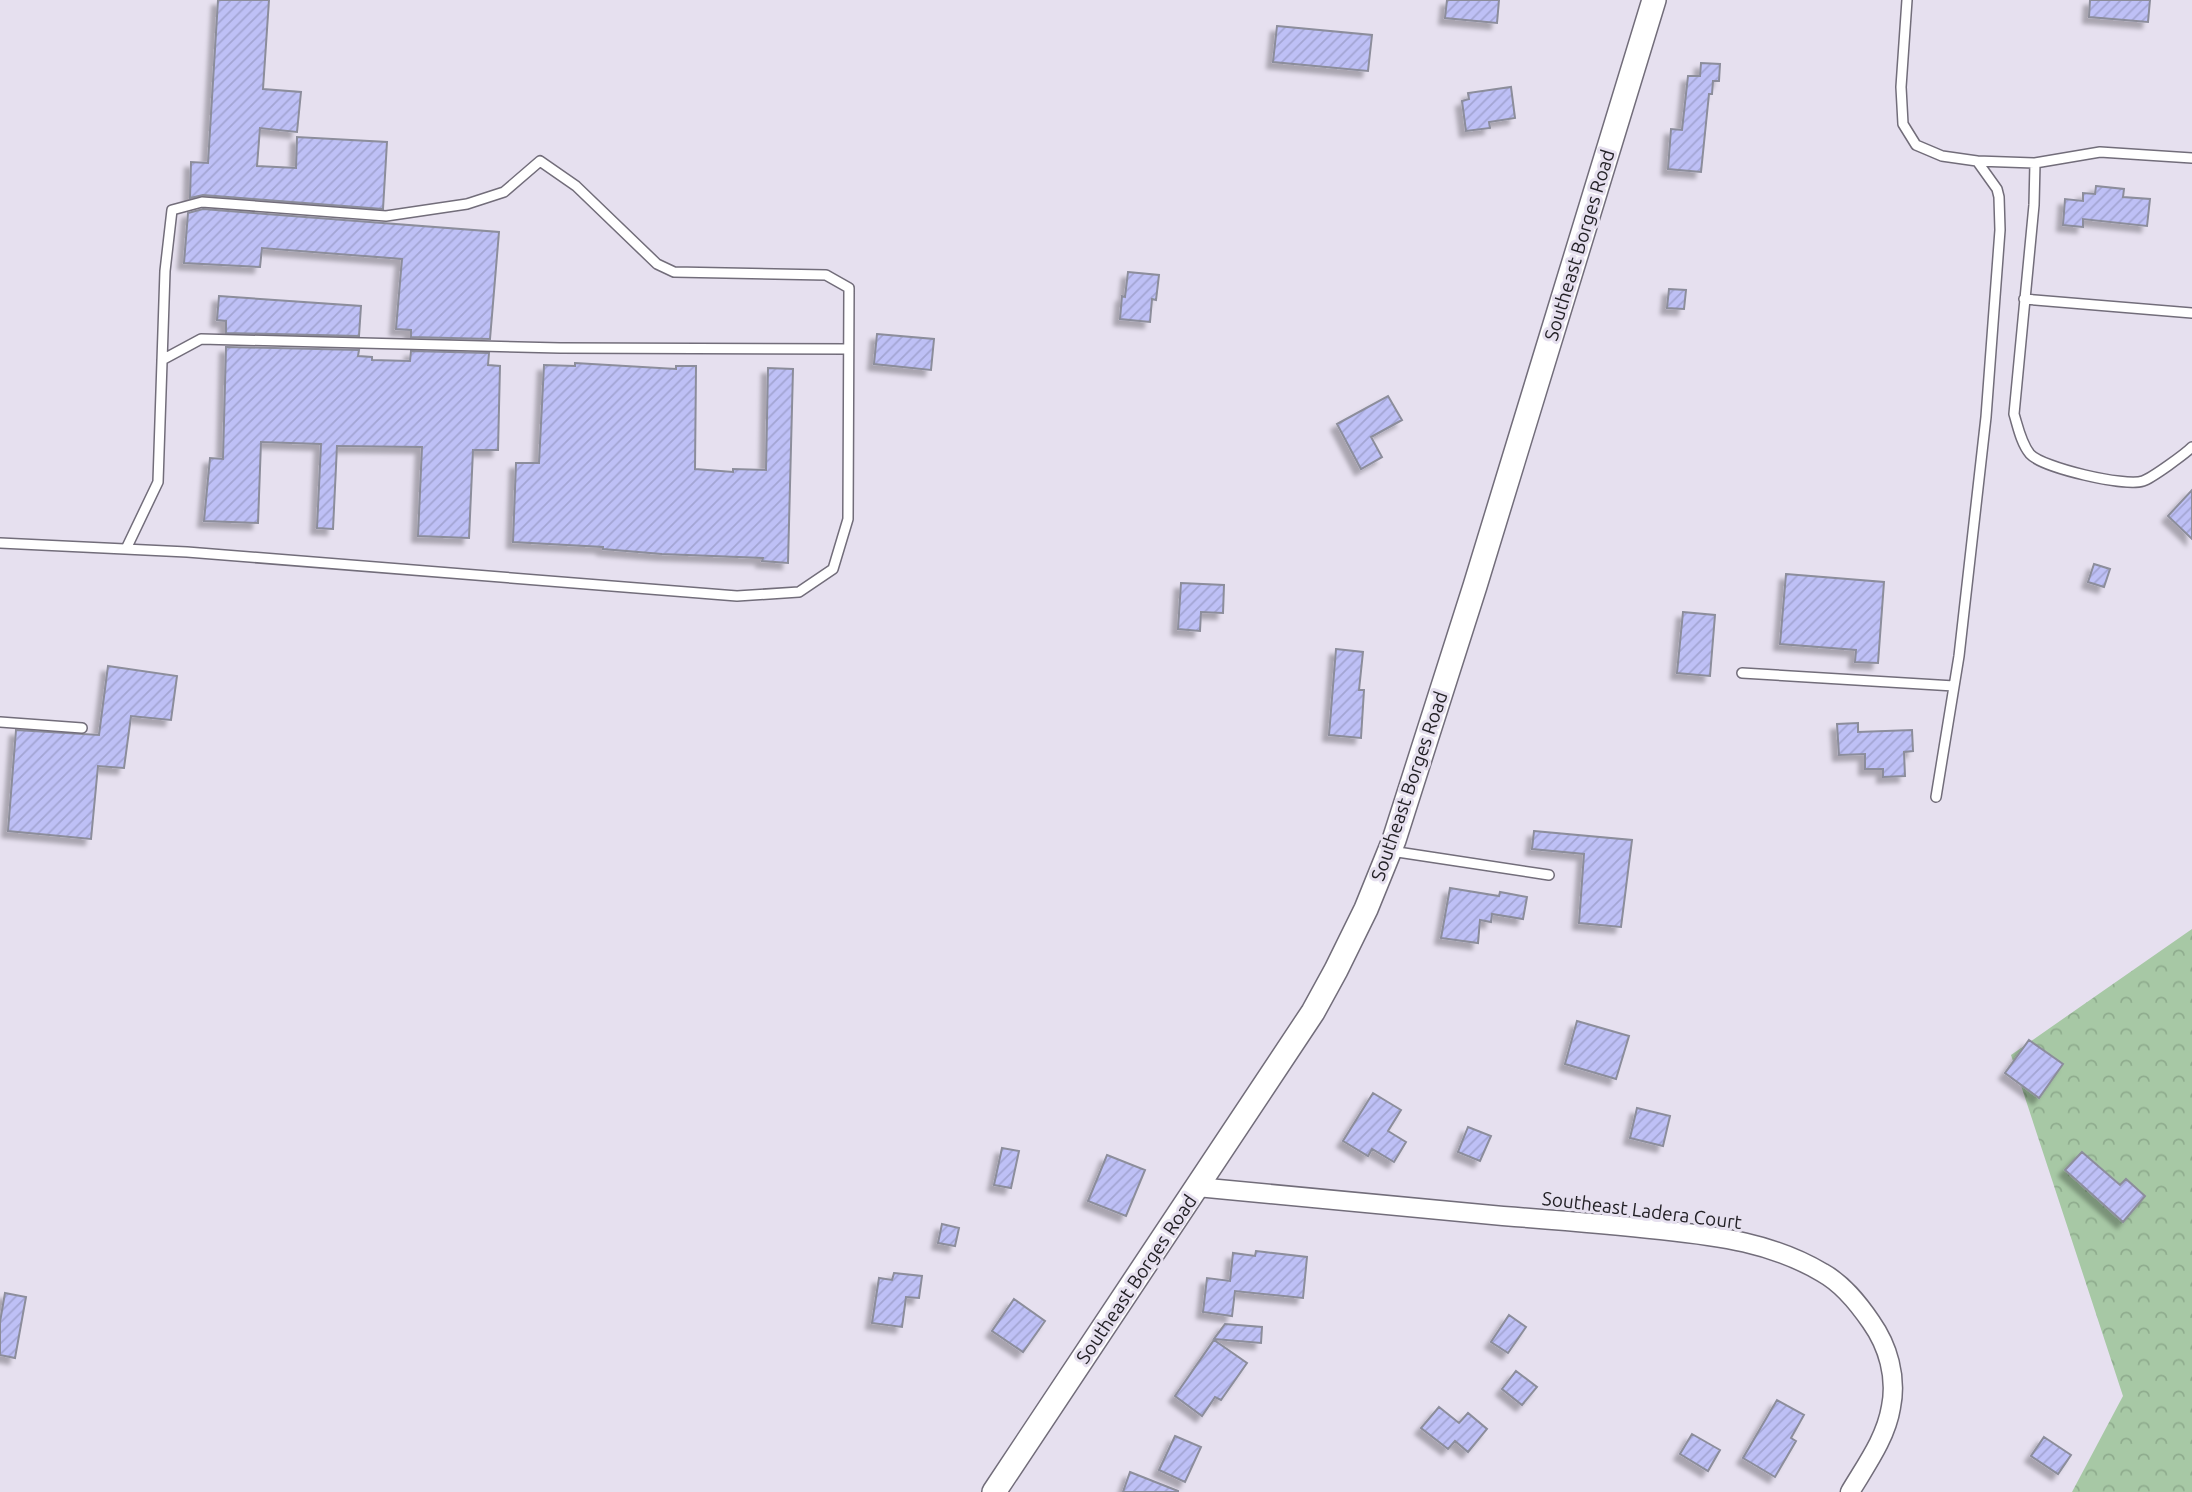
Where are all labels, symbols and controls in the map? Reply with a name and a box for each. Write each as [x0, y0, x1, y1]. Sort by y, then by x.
street label: Southeast Borges Road [1539, 147, 1619, 343]
street label: Southeast Borges Road [1366, 688, 1452, 884]
street label: Southeast Ladera Court [1541, 1187, 1744, 1233]
street label: Southeast Borges Road [1071, 1190, 1201, 1368]

